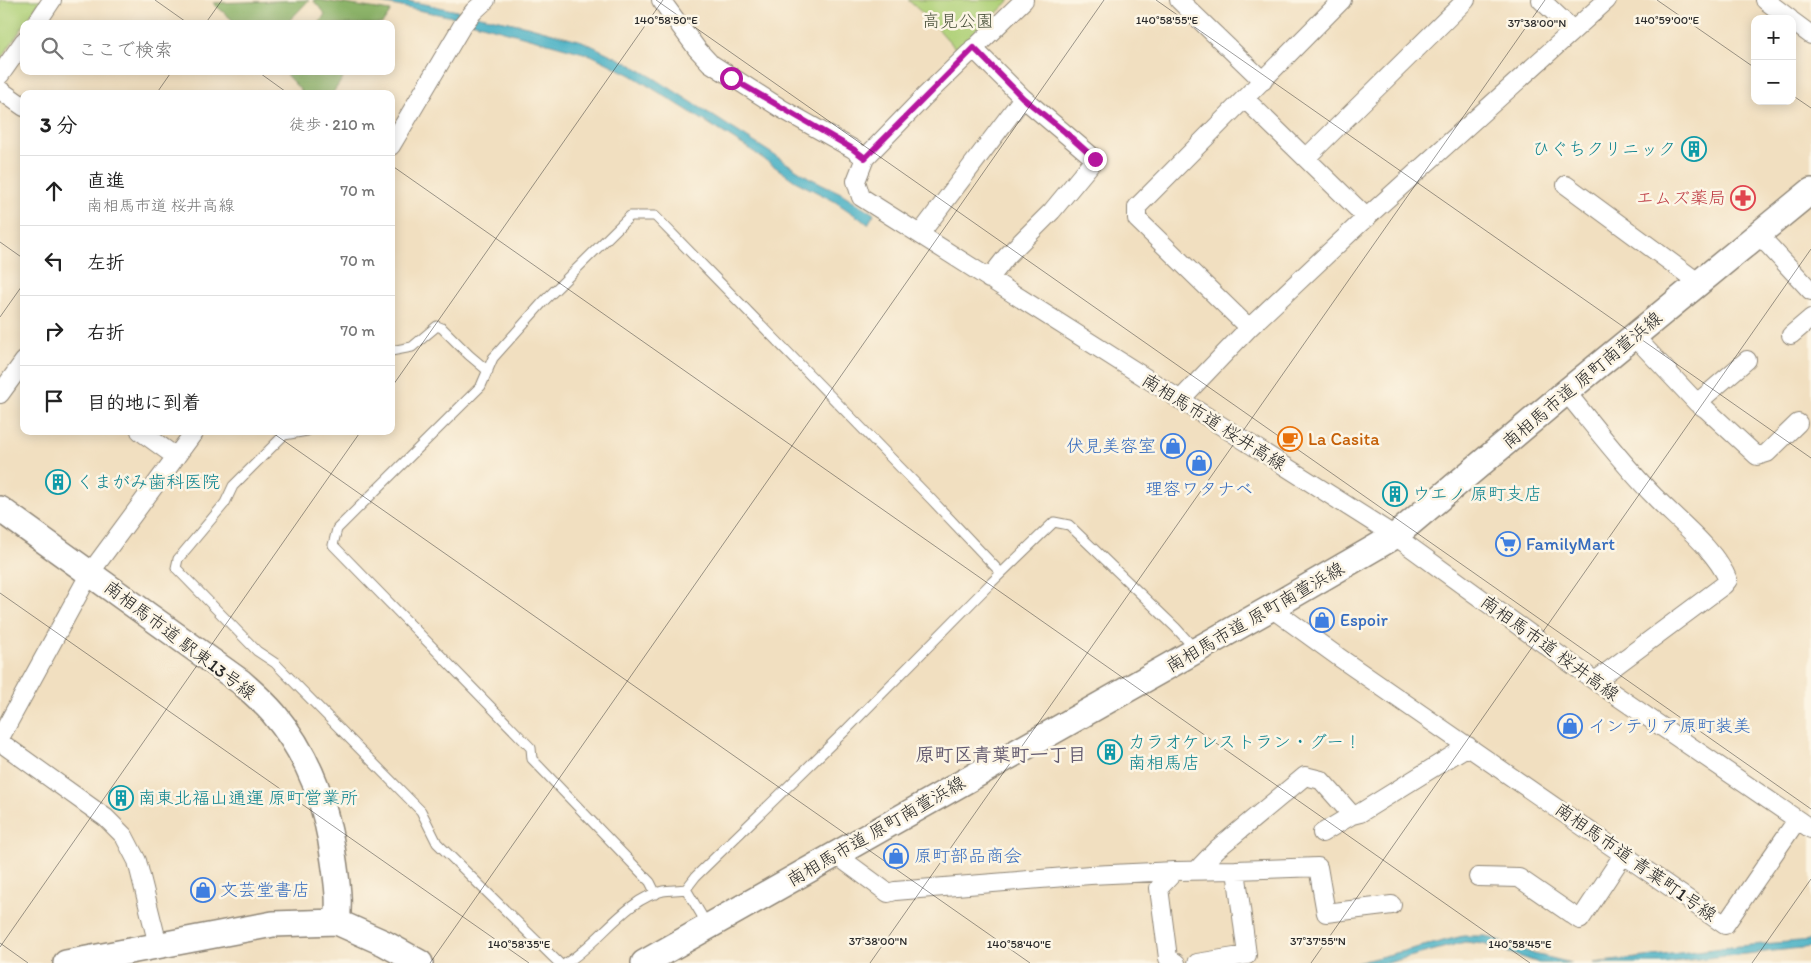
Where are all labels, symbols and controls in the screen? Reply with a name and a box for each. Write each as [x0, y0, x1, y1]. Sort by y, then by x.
park label: 高見公園 [922, 10, 994, 32]
text: 140°58'50"E [634, 13, 698, 27]
text: 140°58'55"E [1136, 13, 1199, 27]
text: 140°59'00"E [1635, 13, 1700, 27]
map controls [1751, 15, 1796, 105]
button: + [1751, 15, 1796, 60]
text: 37°38'00"N [1508, 16, 1566, 30]
search box [20, 20, 395, 75]
icon: search [38, 34, 66, 62]
text: ここで検索 [78, 38, 173, 61]
button: − [1751, 60, 1796, 105]
route start [720, 67, 743, 90]
text: 3 分 [40, 112, 77, 137]
text: 徒歩 · 210 m [289, 115, 375, 134]
building icon: ひぐちクリニック [1681, 136, 1707, 162]
place label: ひぐちクリニック [1532, 138, 1676, 160]
route end [1084, 148, 1107, 171]
text: 直進 [87, 169, 125, 192]
icon: ahead [40, 177, 68, 205]
text: 70 m [340, 181, 375, 200]
pharmacy icon: エムズ薬局 [1730, 185, 1756, 211]
place label: エムズ薬局 [1636, 187, 1726, 209]
text: 南相馬市道 桜井高線 [87, 196, 235, 215]
icon: left [40, 247, 68, 275]
text: 左折 [87, 251, 125, 274]
text: 70 m [340, 251, 375, 270]
street label: 南相馬市道 原町南萱浜線 [1498, 307, 1666, 453]
icon: right [40, 317, 68, 345]
text: 右折 [87, 321, 125, 344]
text: 70 m [340, 321, 375, 340]
street label: 南相馬市道 桜井高線 [1138, 369, 1290, 475]
icon: arrive [40, 387, 68, 415]
text: 目的地に到着 [87, 391, 201, 414]
cafe icon: La Casita [1277, 426, 1303, 452]
place label: La Casita [1308, 428, 1380, 450]
shop icon: 伏見美容室 [1160, 433, 1186, 459]
place label: 伏見美容室 [1066, 435, 1156, 457]
shop icon: 理容ワタナベ [1186, 450, 1212, 476]
building icon: くまがみ歯科医院 [45, 469, 71, 495]
place label: くまがみ歯科医院 [76, 471, 220, 493]
place label: 理容ワタナベ [1145, 478, 1253, 500]
building icon: ウエノ 原町支店 [1382, 481, 1408, 507]
place label: ウエノ 原町支店 [1412, 483, 1542, 505]
supermarket icon: FamilyMart [1495, 531, 1521, 557]
place label: FamilyMart [1526, 533, 1615, 555]
street label: 南相馬市道 原町南萱浜線 [1162, 557, 1348, 677]
street label: 南相馬市道 駅東13号線 [100, 576, 260, 704]
street label: 南相馬市道 桜井高線 [1476, 590, 1624, 706]
shop icon: Espoir [1309, 607, 1335, 633]
place label: Espoir [1340, 609, 1389, 631]
shop icon: インテリア原町装美 [1557, 713, 1583, 739]
place label: インテリア原町装美 [1588, 715, 1751, 737]
place label: カラオケレストラン・グー！ 南相馬店 [1128, 731, 1362, 774]
building icon: カラオケレストラン・グー！ 南相馬店 [1097, 739, 1123, 765]
district label: 原町区青葉町一丁目 [915, 743, 1087, 766]
street label: 南相馬市道 原町南萱浜線 [783, 771, 969, 891]
building icon: 南東北福山通運 原町営業所 [108, 785, 134, 811]
place label: 南東北福山通運 原町営業所 [138, 787, 358, 809]
street label: 南相馬市道 青葉町1号線 [1551, 798, 1721, 926]
shop icon: 原町部品商会 [883, 843, 909, 869]
place label: 原町部品商会 [914, 845, 1022, 867]
shop icon: 文芸堂書店 [190, 877, 216, 903]
place label: 文芸堂書店 [220, 879, 310, 901]
text: 37°38'00"N [849, 934, 907, 948]
text: 37°37'55"N [1290, 934, 1346, 948]
text: 140°58'35"E [488, 937, 551, 951]
text: 140°58'40"E [987, 937, 1052, 951]
text: 140°58'45"E [1488, 937, 1552, 951]

